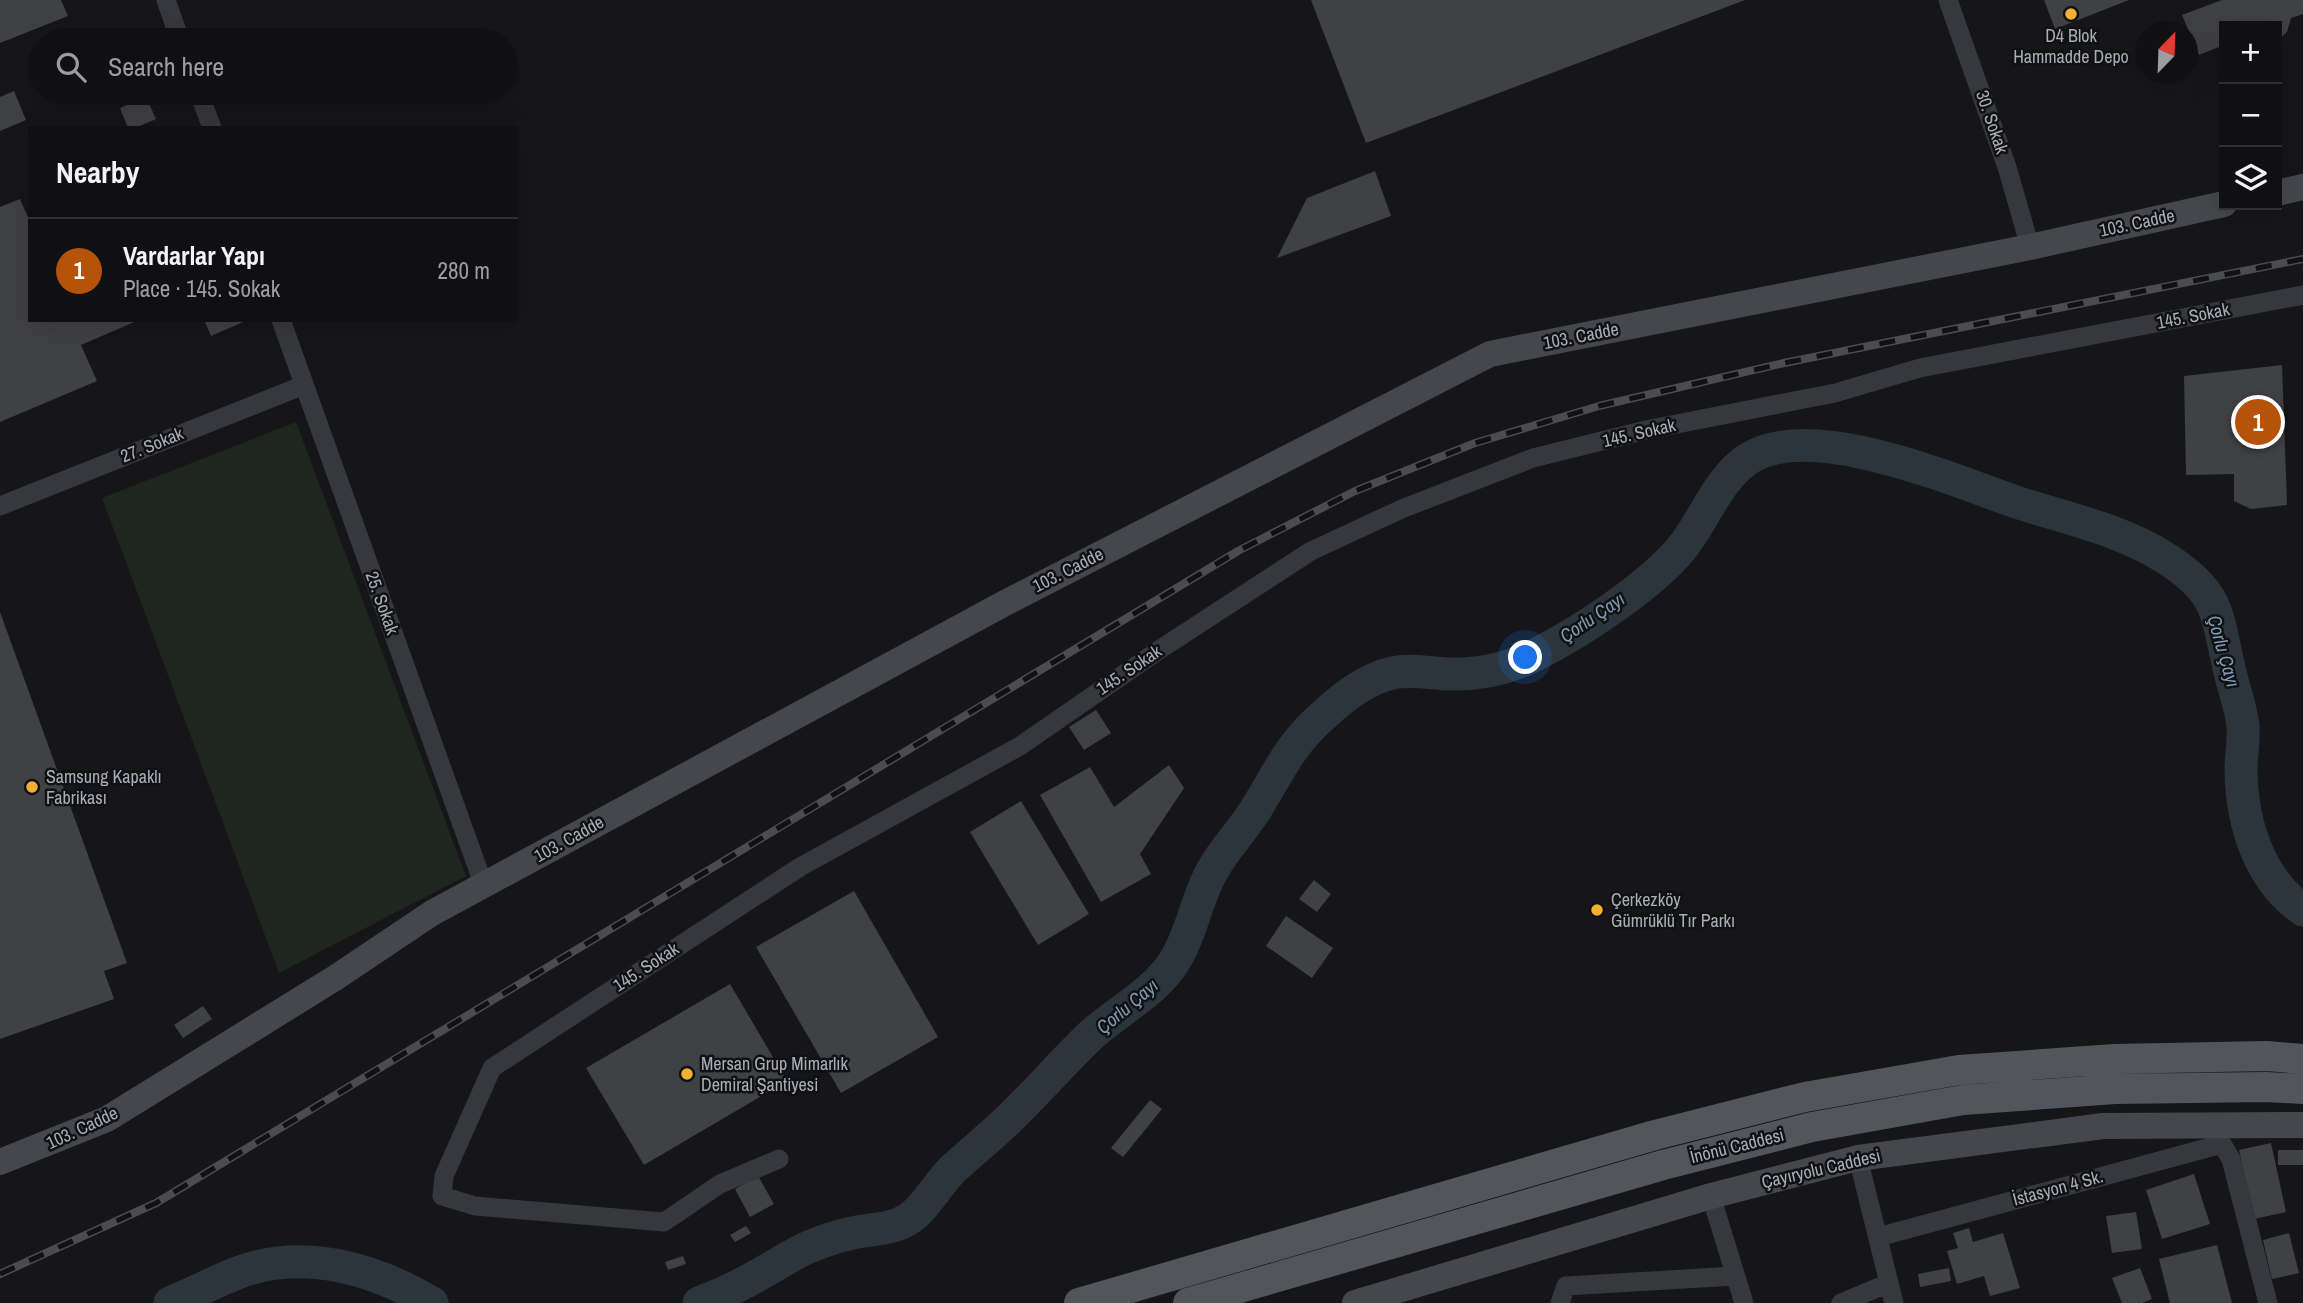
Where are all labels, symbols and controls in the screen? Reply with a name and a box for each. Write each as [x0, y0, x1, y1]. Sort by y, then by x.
marker: D4 Blok Hammadde Depo [2063, 6, 2079, 22]
north arrow [2135, 21, 2198, 84]
map controls [2219, 21, 2282, 210]
button: + [2219, 21, 2282, 84]
place label: D4 Blok Hammadde Depo [2013, 23, 2129, 69]
search box [28, 28, 518, 105]
icon: search [52, 48, 90, 86]
text: Search here [108, 49, 224, 84]
button: − [2219, 84, 2282, 147]
street label: 30. Sokak [1970, 87, 2015, 158]
button: layers [2219, 147, 2282, 210]
text: Nearby [56, 152, 139, 192]
street label: 103. Cadde [2097, 202, 2177, 243]
text: Vardarlar Yapı [123, 238, 265, 273]
text: 1 [74, 255, 84, 286]
text: 280 m [438, 255, 490, 286]
text: Place · 145. Sokak [123, 273, 280, 304]
street label: 145. Sokak [2154, 296, 2232, 335]
street label: 103. Cadde [1541, 316, 1621, 355]
pin: 1 [2235, 396, 2281, 448]
street label: 145. Sokak [1600, 412, 1678, 453]
street label: 27. Sokak [117, 420, 187, 468]
street label: 103. Cadde [1028, 541, 1107, 598]
street label: 25. Sokak [359, 568, 406, 639]
water label: Çorlu Çayı [1554, 586, 1630, 648]
water label: Çorlu Çayı [2201, 612, 2247, 690]
street label: 145. Sokak [1091, 638, 1167, 701]
your location [1508, 640, 1542, 674]
place label: Samsung Kapaklı Fabrikası [46, 764, 162, 810]
marker: Samsung Kapaklı Fabrikası [24, 779, 40, 795]
street label: 103. Cadde [529, 809, 608, 868]
place label: Çerkezköy Gümrüklü Tır Parkı [1611, 887, 1735, 933]
marker: Çerkezköy Gümrüklü Tır Parkı [1589, 902, 1605, 918]
street label: 145. Sokak [608, 936, 684, 997]
water label: Çorlu Çayı [1090, 972, 1164, 1040]
place label: Mersan Grup Mimarlık Demiral Şantiyesi [701, 1051, 848, 1097]
marker: Mersan Grup Mimarlık Demiral Şantiyesi [679, 1066, 695, 1082]
street label: 103. Cadde [42, 1100, 122, 1155]
street label: İnönü Caddesi [1687, 1122, 1786, 1169]
street label: Çayıryolu Caddesi [1759, 1143, 1883, 1194]
street label: İstasyon 4 Sk. [2010, 1163, 2106, 1212]

